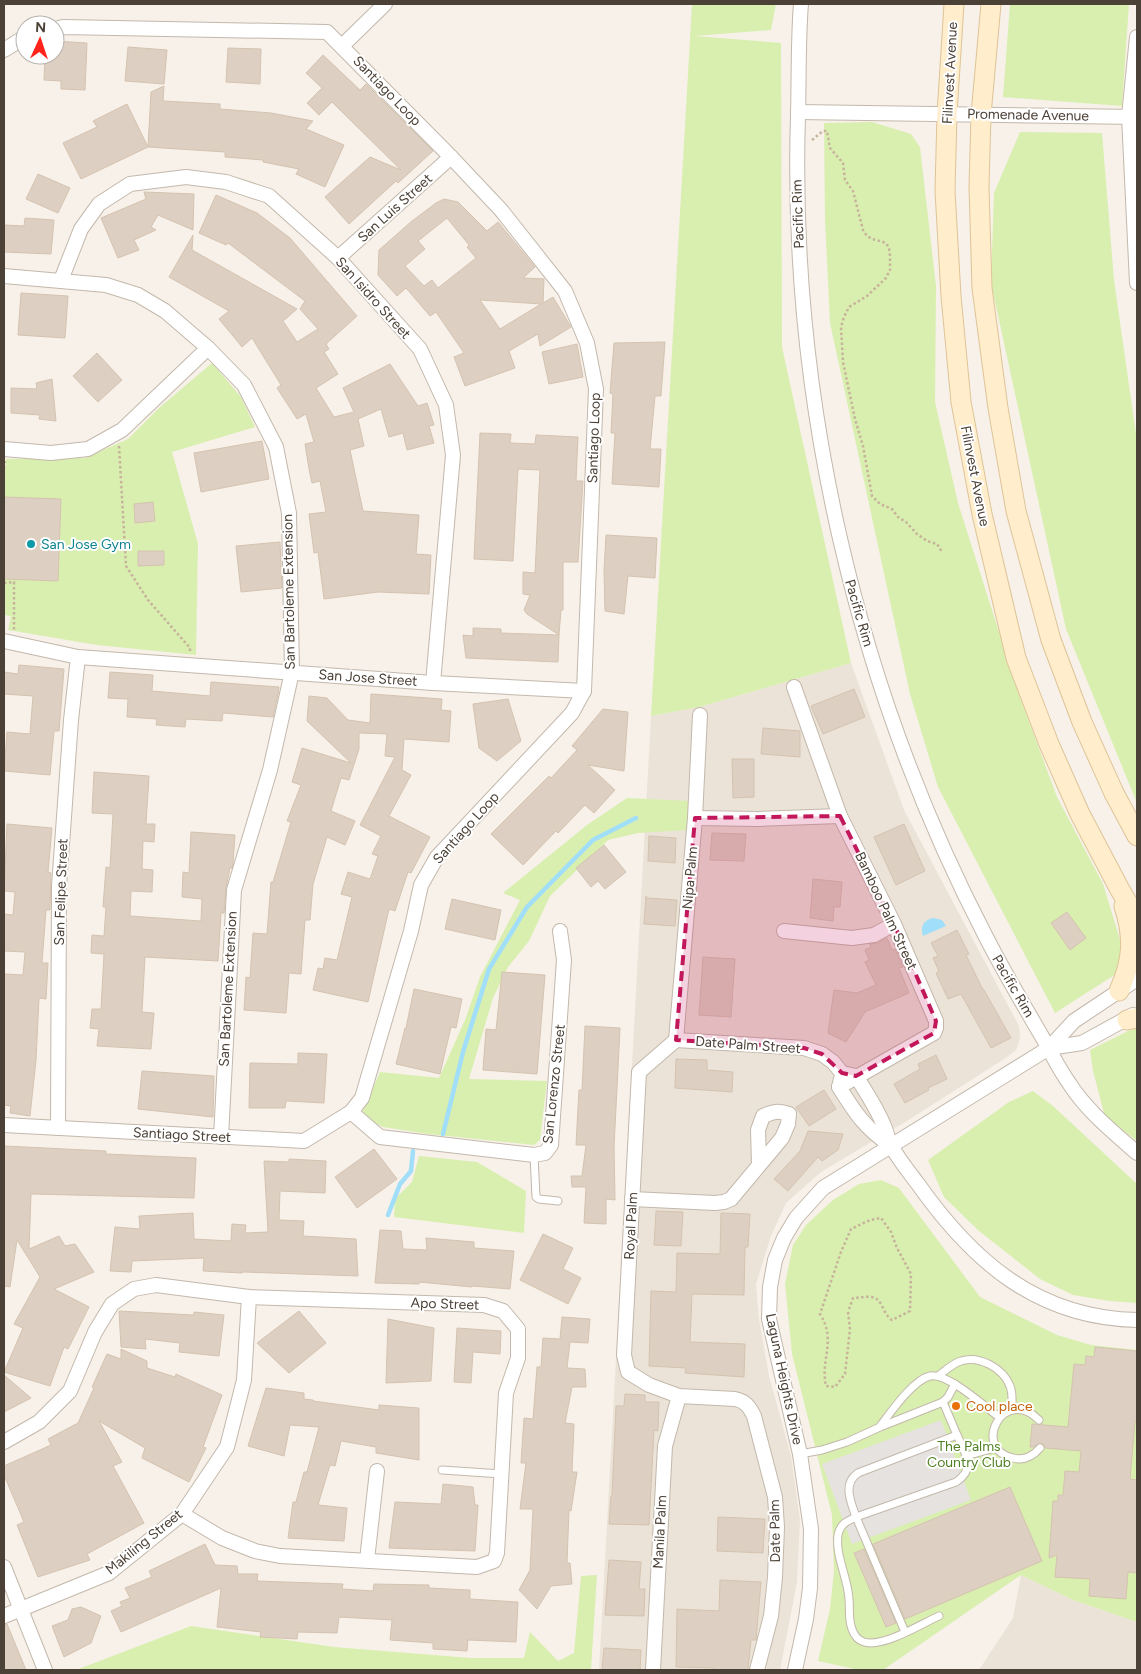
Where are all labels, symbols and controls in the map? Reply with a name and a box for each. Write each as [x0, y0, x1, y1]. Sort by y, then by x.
north arrow [15, 15, 65, 65]
text: N [35, 19, 47, 36]
street label: Filinvest Avenue [939, 21, 961, 125]
street label: Santiago Loop [349, 52, 425, 130]
street label: Promenade Avenue [967, 105, 1090, 125]
street label: San Luis Street [354, 170, 436, 246]
street label: Pacific Rim [788, 179, 808, 249]
street label: San Isidro Street [332, 254, 414, 342]
street label: Santiago Loop [584, 392, 604, 484]
street label: Filinvest Avenue [957, 424, 993, 528]
street label: San Bartoleme Extension [279, 514, 299, 670]
place label: San Jose Gym [41, 536, 131, 553]
marker: San Jose Gym [25, 538, 37, 550]
street label: Pacific Rim [841, 577, 877, 649]
street label: San Jose Street [318, 666, 418, 690]
street label: Santiago Loop [429, 789, 503, 867]
street label: San Felipe Street [51, 838, 71, 946]
street label: Nipa Palm [679, 846, 701, 910]
street label: Bamboo Palm Street [851, 849, 921, 973]
street label: San Bartoleme Extension [215, 911, 241, 1067]
street label: Pacific Rim [988, 952, 1038, 1020]
street label: San Lorenzo Street [539, 1023, 569, 1145]
street label: Date Palm Street [695, 1033, 801, 1057]
street label: Santiago Street [133, 1124, 231, 1146]
street label: Royal Palm [621, 1192, 641, 1260]
street label: Apo Street [410, 1294, 480, 1314]
street label: Laguna Heights Drive [762, 1312, 806, 1447]
place label: Cool place [966, 1398, 1033, 1415]
marker: Cool place [950, 1400, 962, 1412]
park label: The Palms Country Club [927, 1438, 1011, 1471]
street label: Manila Palm [650, 1495, 670, 1569]
street label: Date Palm [766, 1499, 784, 1563]
street label: Makiling Street [102, 1506, 186, 1578]

